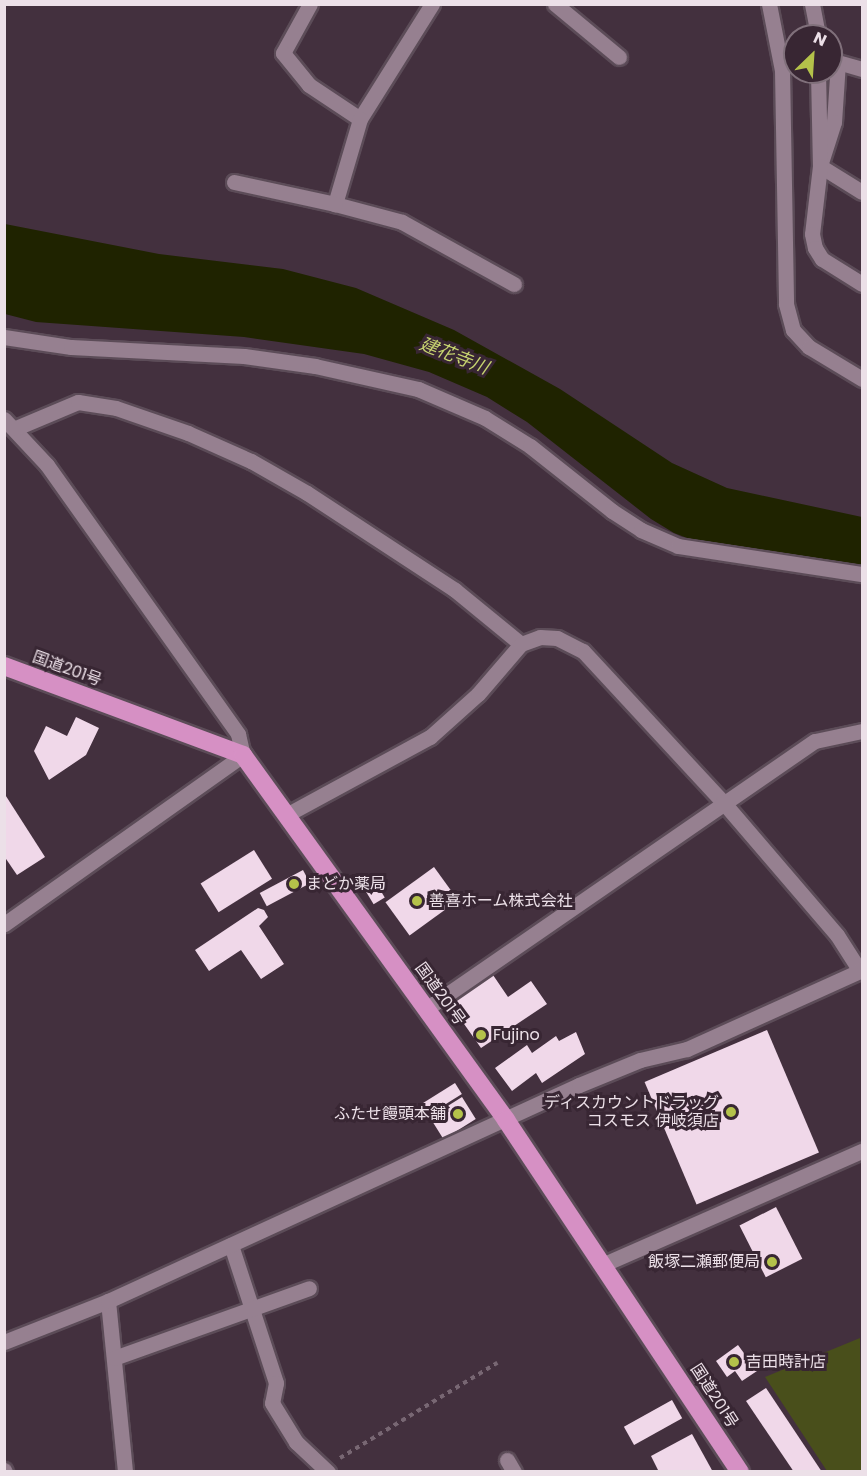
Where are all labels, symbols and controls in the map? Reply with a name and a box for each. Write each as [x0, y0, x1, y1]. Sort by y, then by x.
north arrow [783, 24, 843, 84]
text: N [810, 26, 830, 52]
water label: 建花寺川 [417, 333, 491, 379]
street label: 国道201号 [30, 648, 104, 690]
place label: まどか薬局 [306, 874, 386, 894]
marker: まどか薬局 [287, 877, 301, 891]
place label: 善喜ホーム株式会社 [429, 891, 573, 911]
marker: 善喜ホーム株式会社 [410, 894, 424, 908]
street label: 国道201号 [411, 959, 469, 1029]
place label: Fujino [493, 1025, 540, 1045]
marker: Fujino [474, 1028, 488, 1042]
place label: ディスカウントドラッグ コスモス 伊岐須店 [543, 1093, 719, 1131]
place label: ふたせ饅頭本舗 [334, 1104, 446, 1124]
marker: ディスカウントドラッグ コスモス 伊岐須店 [724, 1105, 738, 1119]
marker: ふたせ饅頭本舗 [451, 1107, 465, 1121]
place label: 飯塚二瀬郵便局 [648, 1252, 760, 1272]
marker: 飯塚二瀬郵便局 [765, 1255, 779, 1269]
place label: 吉田時計店 [746, 1352, 826, 1372]
marker: 吉田時計店 [727, 1355, 741, 1369]
street label: 国道201号 [686, 1360, 742, 1432]

